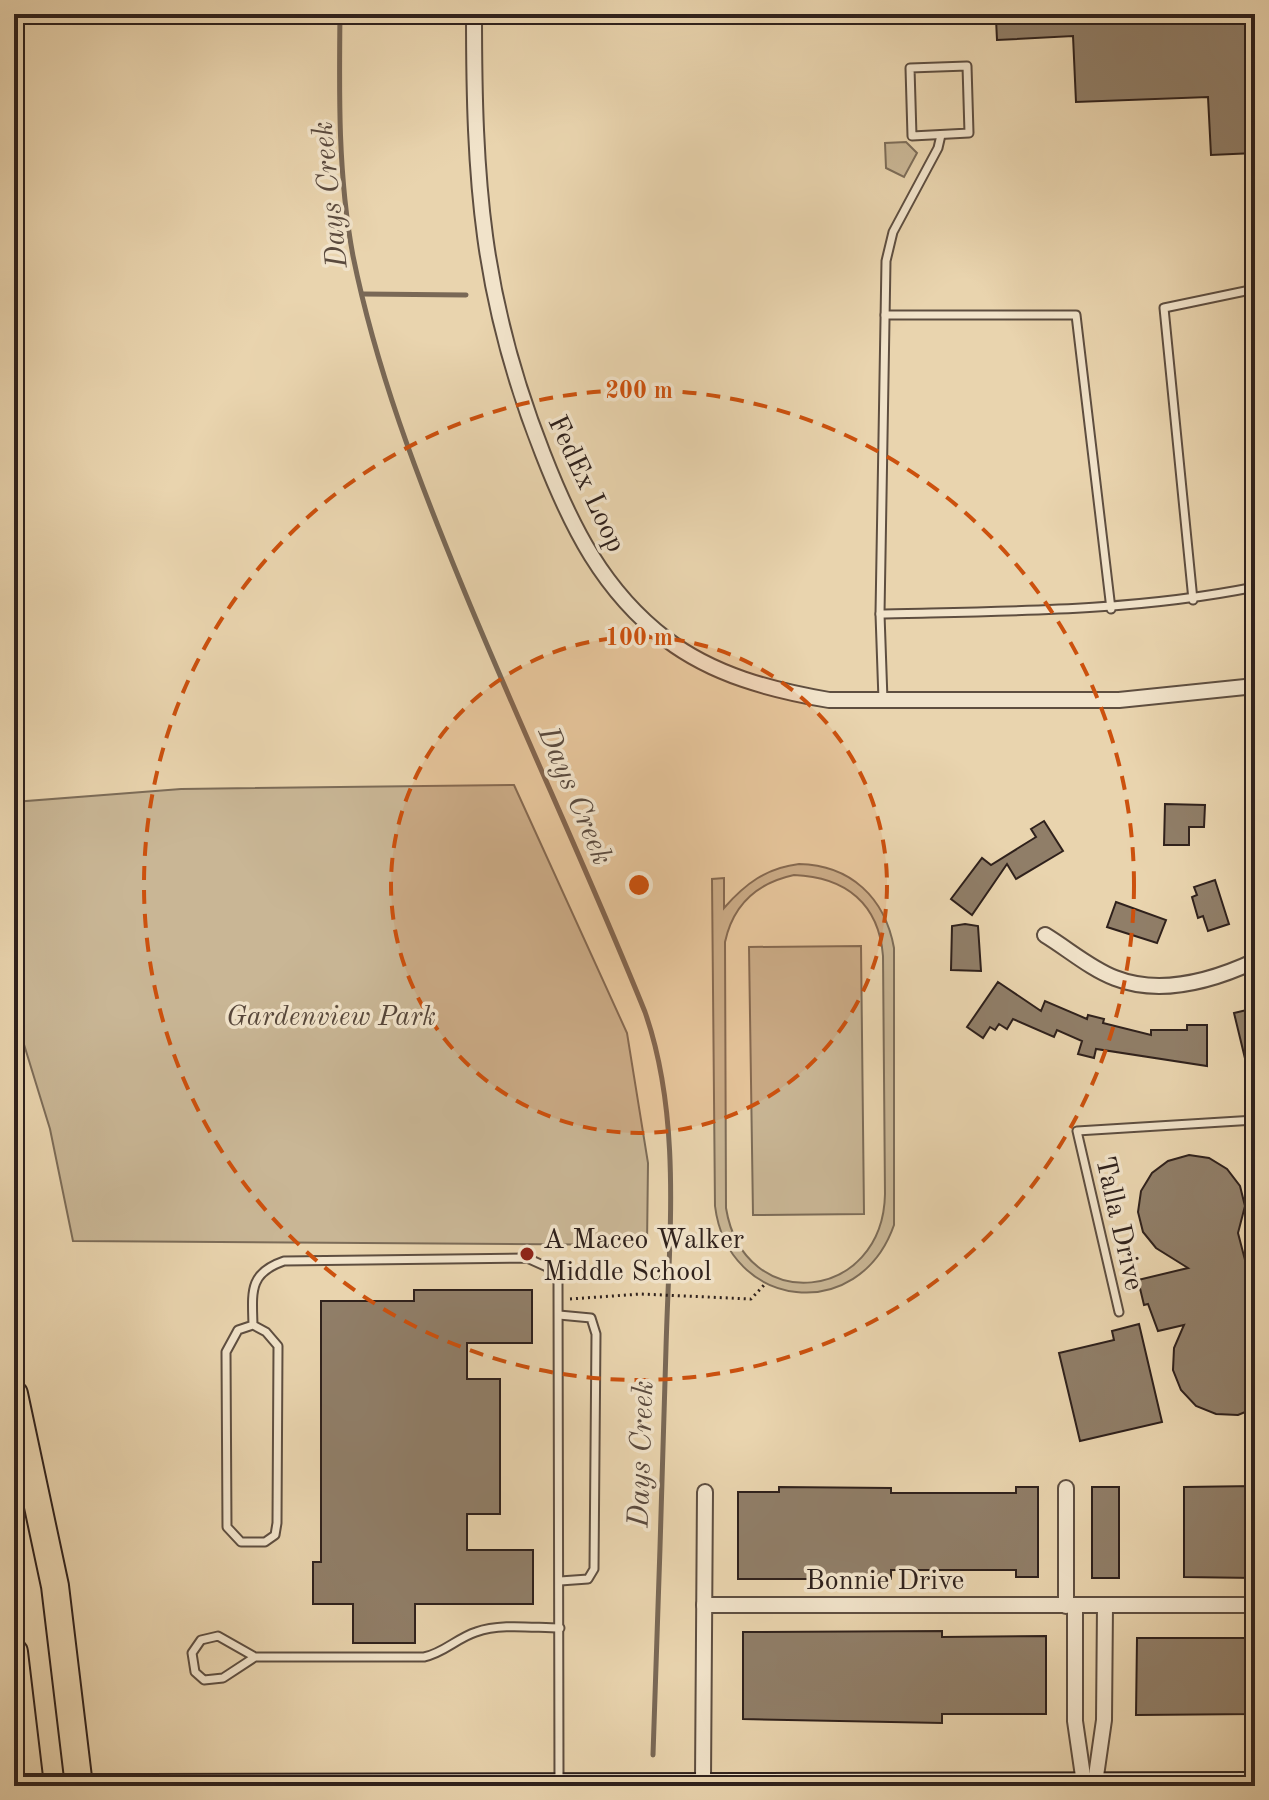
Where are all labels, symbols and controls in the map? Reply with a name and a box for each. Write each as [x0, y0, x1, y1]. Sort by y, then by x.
water label: Days Creek [308, 120, 354, 271]
text: 200 m [605, 380, 673, 404]
street label: FedEx Loop [541, 412, 629, 557]
text: 100 m [605, 627, 673, 651]
water label: Days Creek [531, 721, 617, 869]
centre of rings [625, 871, 653, 899]
park label: Gardenview Park [226, 1004, 436, 1032]
street label: Talla Drive [1089, 1154, 1147, 1293]
place label: A Maceo Walker Middle School [543, 1227, 744, 1287]
marker: A Maceo Walker Middle School [518, 1245, 536, 1263]
water label: Days Creek [624, 1380, 660, 1529]
street label: Bonnie Drive [806, 1568, 965, 1596]

